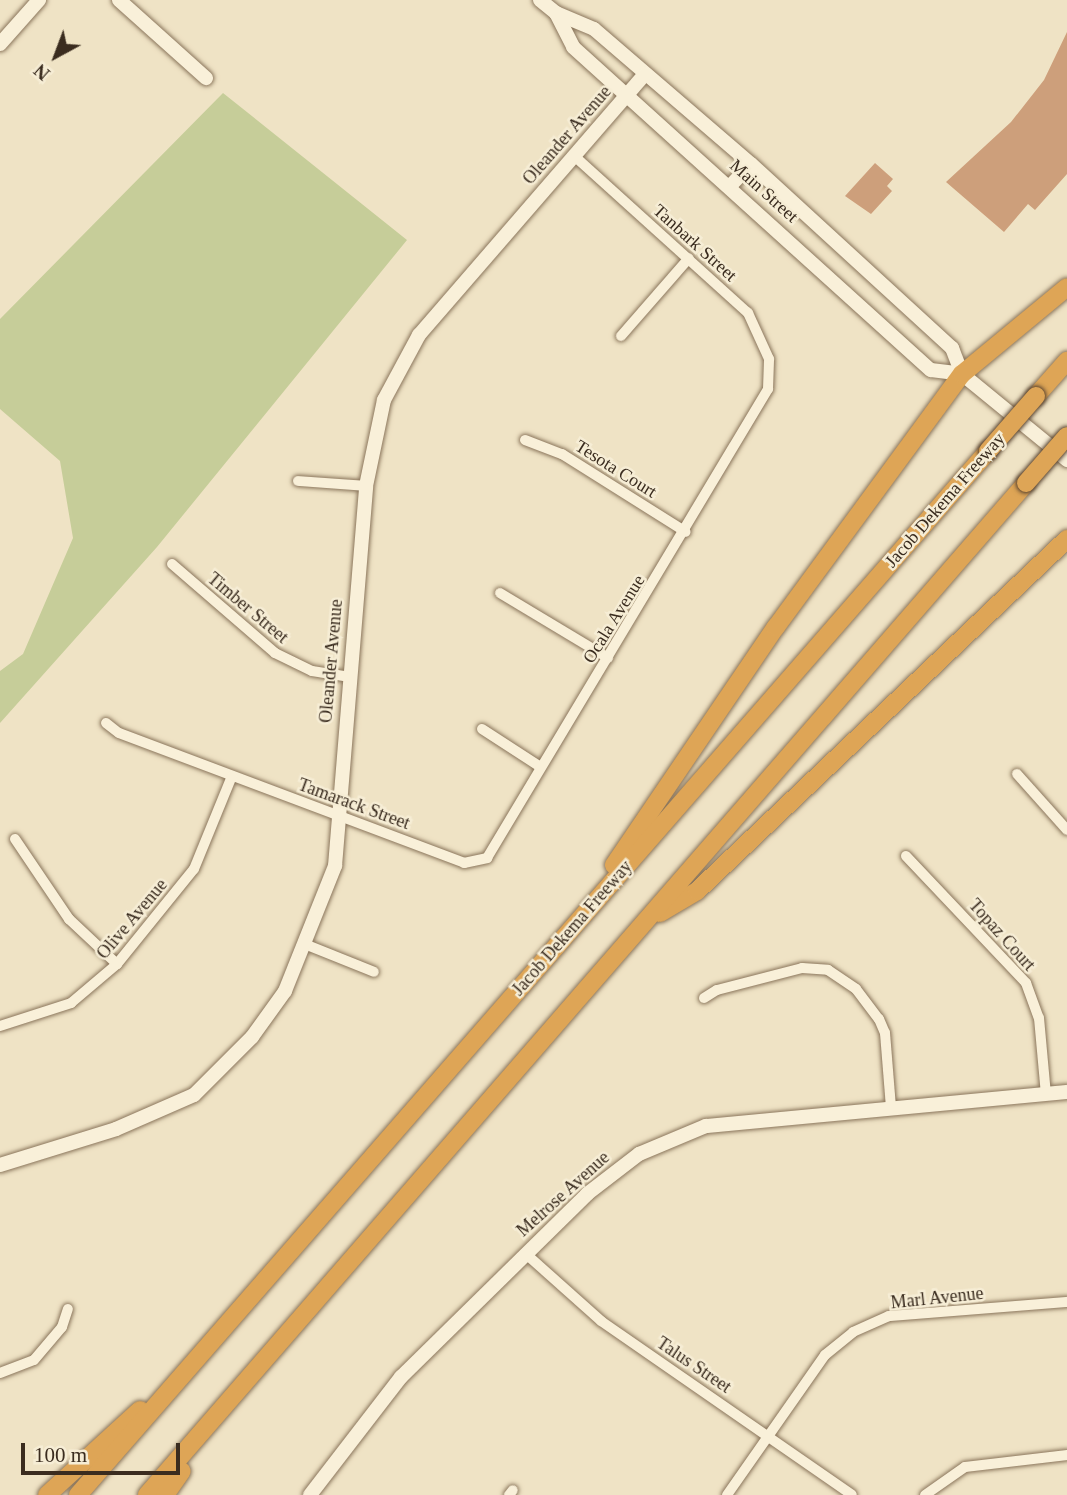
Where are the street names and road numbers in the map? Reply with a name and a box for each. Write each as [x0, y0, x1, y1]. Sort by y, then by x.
street label: Oleander Avenue [518, 81, 616, 189]
street label: Main Street [725, 155, 803, 227]
street label: Tanbark Street [649, 200, 741, 286]
street label: Jacob Dekema Freeway [880, 428, 1010, 572]
street label: Tesota Court [571, 435, 661, 503]
street label: Timber Street [203, 568, 293, 648]
street label: Ocala Avenue [578, 570, 650, 668]
street label: Oleander Avenue [315, 598, 347, 724]
street label: Tamarack Street [295, 774, 413, 834]
street label: Jacob Dekema Freeway [507, 856, 637, 1000]
street label: Olive Avenue [92, 874, 172, 964]
street label: Topaz Court [964, 895, 1040, 975]
street label: Melrose Avenue [512, 1146, 614, 1242]
street label: Marl Avenue [889, 1282, 985, 1314]
street label: Talus Street [653, 1332, 735, 1398]

